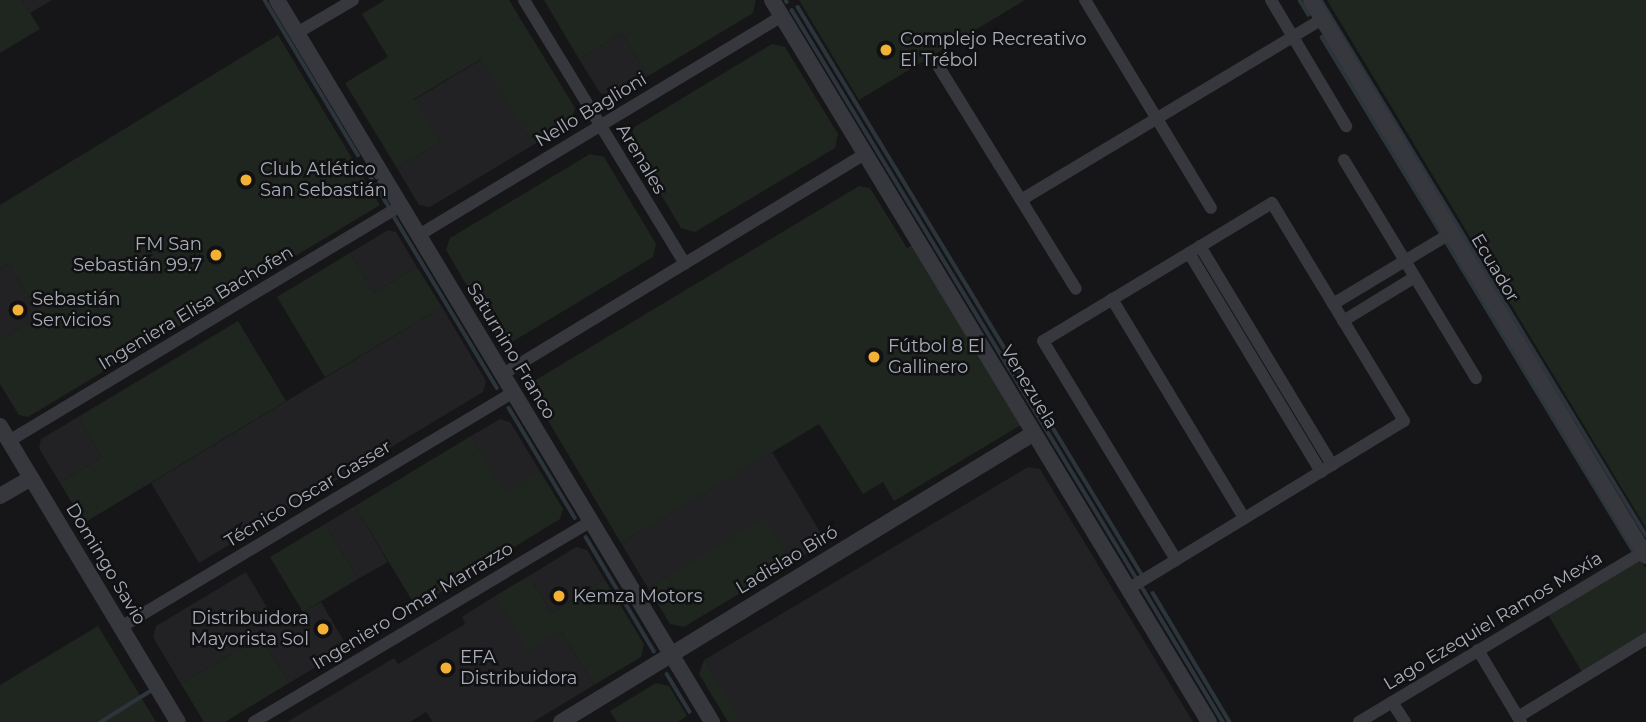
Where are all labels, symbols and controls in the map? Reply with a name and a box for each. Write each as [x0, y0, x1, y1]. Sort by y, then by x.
place label: Complejo Recreativo El Trébol [900, 29, 1087, 72]
marker: Complejo Recreativo El Trébol [878, 42, 894, 58]
street label: Nello Baglioni [532, 68, 650, 152]
street label: Arenales [612, 120, 670, 198]
place label: Club Atlético San Sebastián [260, 159, 387, 202]
marker: Club Atlético San Sebastián [238, 172, 254, 188]
street label: Ecuador [1466, 230, 1524, 306]
place label: FM San Sebastián 99.7 [73, 234, 202, 276]
street label: Ingeniera Elisa Bachofen [95, 241, 297, 375]
marker: FM San Sebastián 99.7 [208, 247, 224, 263]
street label: Saturnino Franco [462, 279, 560, 423]
place label: Sebastián Servicios [32, 289, 120, 332]
marker: Sebastián Servicios [10, 302, 26, 318]
place label: Fútbol 8 El Gallinero [888, 336, 985, 378]
street label: Venezuela [996, 342, 1062, 432]
marker: Fútbol 8 El Gallinero [866, 349, 882, 365]
street label: Técnico Oscar Gasser [221, 436, 395, 552]
street label: Domingo Savio [61, 499, 151, 629]
street label: Ladislao Biró [732, 521, 842, 599]
street label: Ingeniero Omar Marrazzo [309, 538, 517, 674]
street label: Lago Ezequiel Ramos Mexía [1380, 547, 1606, 695]
place label: Kemza Motors [573, 585, 703, 607]
marker: Kemza Motors [551, 588, 567, 604]
place label: Distribuidora Mayorista Sol [191, 608, 309, 650]
marker: Distribuidora Mayorista Sol [315, 621, 331, 637]
place label: EFA Distribuidora [460, 647, 577, 690]
marker: EFA Distribuidora [438, 660, 454, 676]

